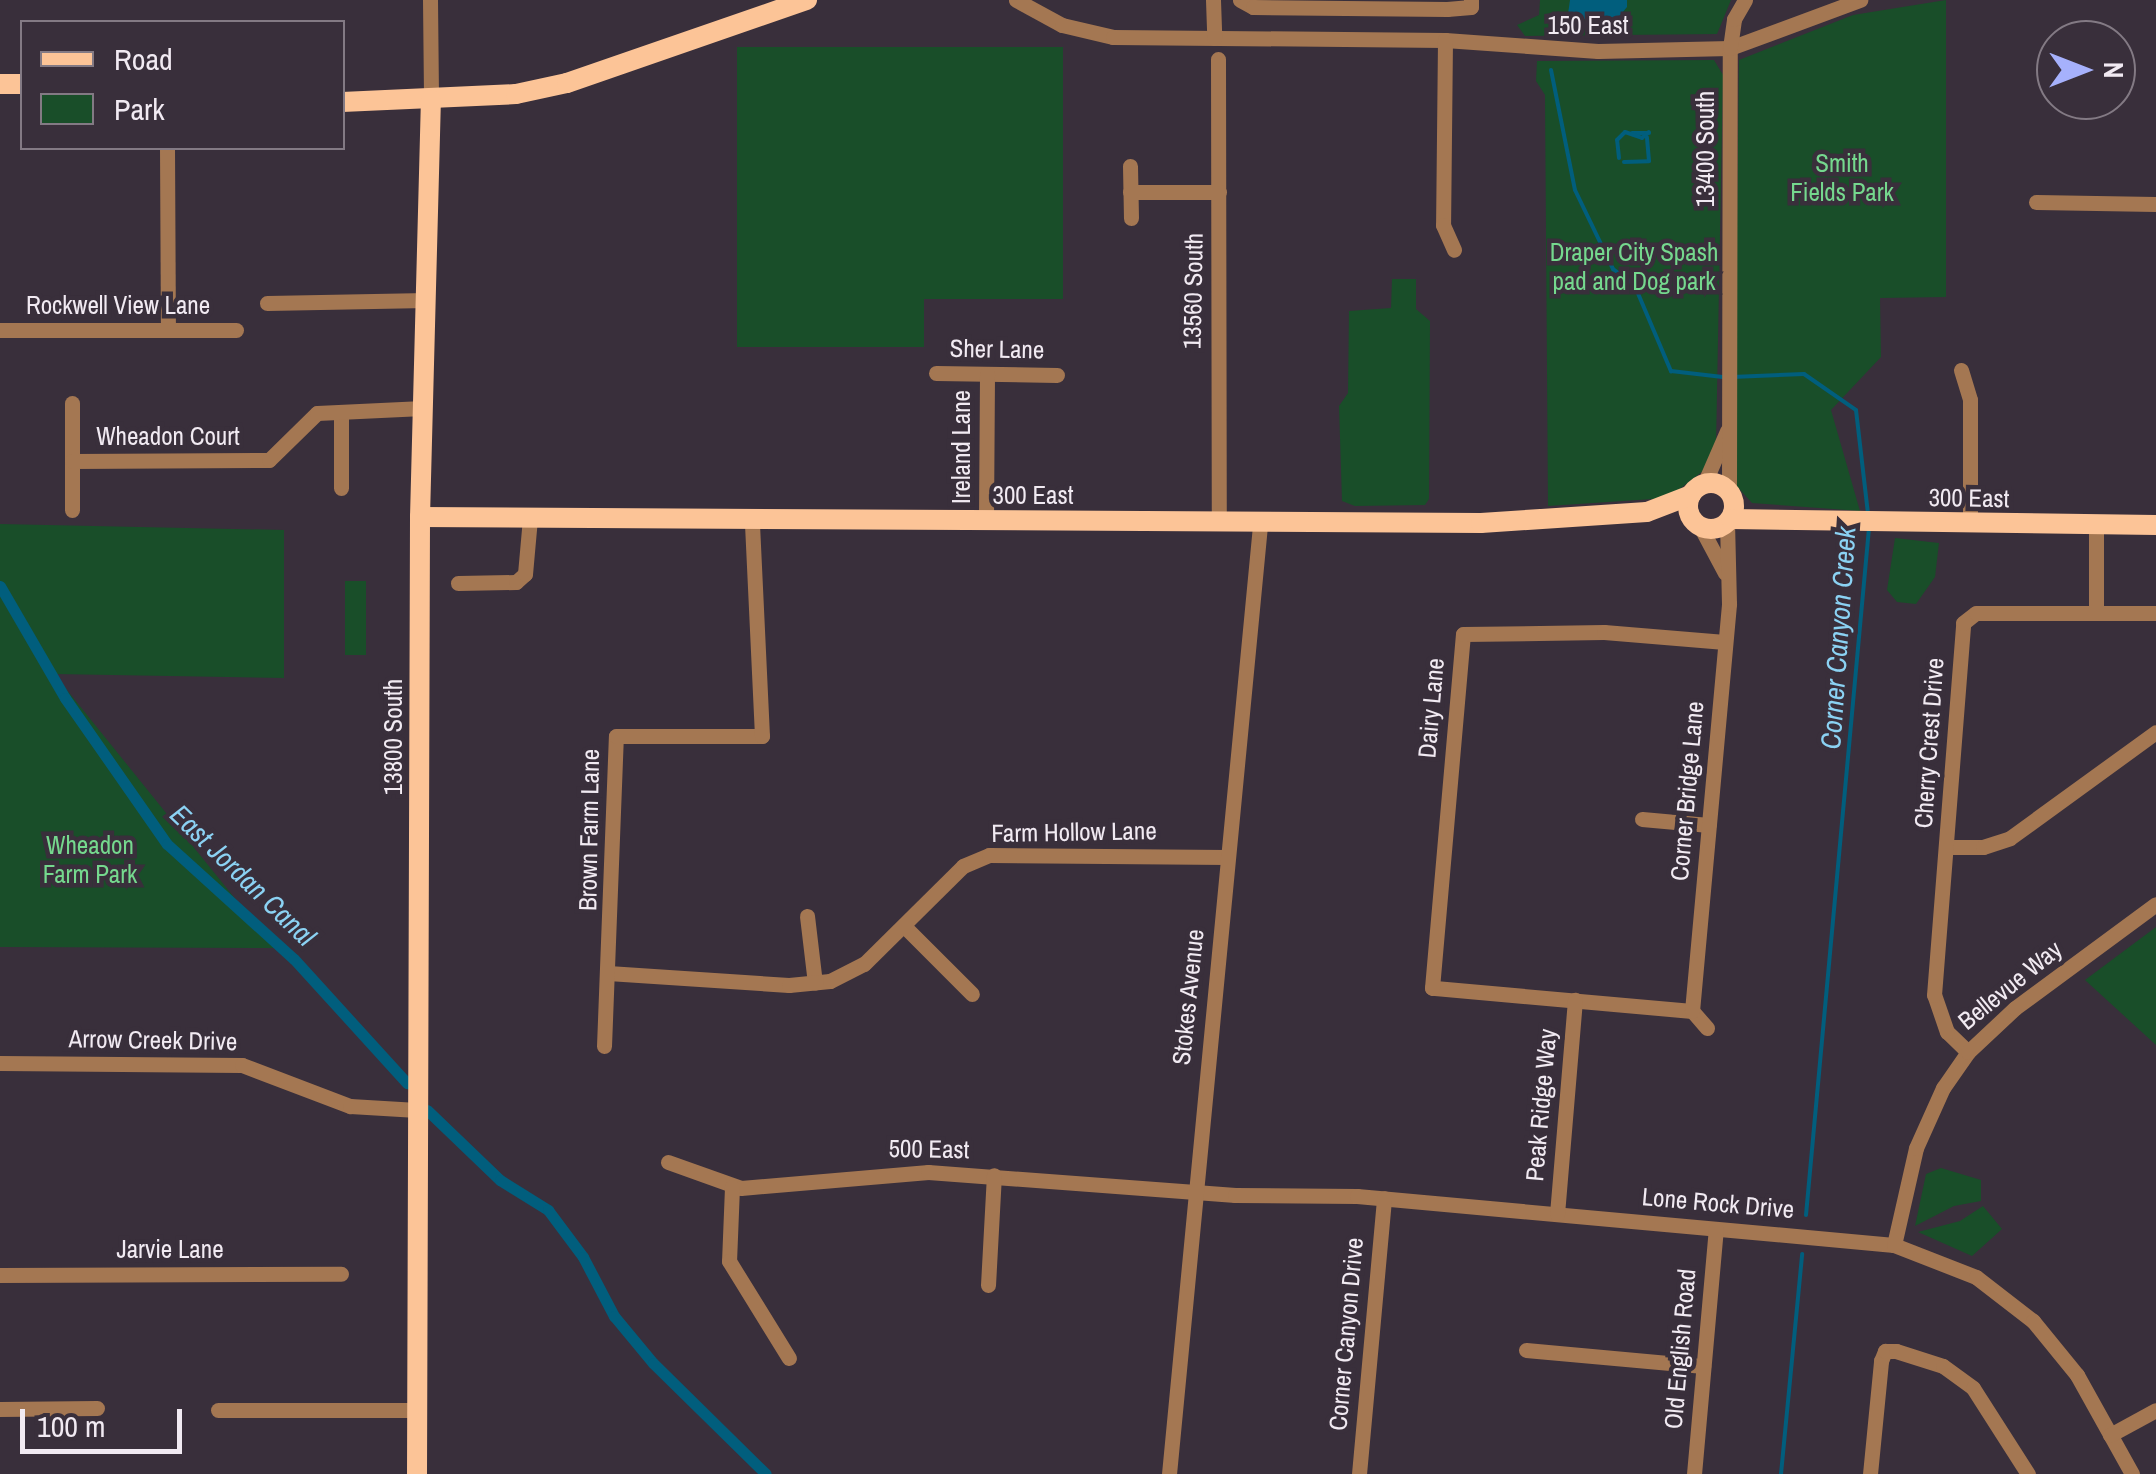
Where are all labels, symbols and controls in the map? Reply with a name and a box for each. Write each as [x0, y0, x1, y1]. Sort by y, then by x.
street label: 150 East [1548, 10, 1628, 40]
legend [20, 20, 345, 150]
north arrow [2036, 20, 2136, 120]
text: Road [114, 39, 173, 79]
text: N [2095, 62, 2133, 78]
text: Park [114, 89, 165, 129]
street label: 13400 South [1690, 91, 1720, 207]
park label: Smith Fields Park [1790, 149, 1894, 208]
street label: 13560 South [1177, 233, 1209, 349]
park label: Draper City Spash pad and Dog park [1550, 238, 1718, 297]
street label: Rockwell View Lane [26, 290, 210, 320]
street label: Sher Lane [949, 333, 1045, 365]
street label: Ireland Lane [946, 390, 976, 504]
street label: Wheadon Court [96, 421, 240, 451]
street label: 300 East [993, 480, 1073, 510]
street label: 300 East [1928, 482, 2010, 514]
water label: Corner Canyon Creek [1813, 525, 1863, 751]
street label: Dairy Lane [1412, 657, 1450, 759]
street label: Cherry Crest Drive [1908, 657, 1950, 829]
street label: 13800 South [378, 679, 408, 795]
street label: Corner Bridge Lane [1664, 700, 1710, 882]
street label: Brown Farm Lane [573, 749, 605, 911]
water label: East Jordan Canal [163, 797, 323, 953]
street label: Farm Hollow Lane [991, 816, 1157, 848]
park label: Wheadon Farm Park [43, 831, 137, 890]
street label: Stokes Avenue [1166, 927, 1210, 1067]
street label: Bellevue Way [1952, 934, 2068, 1036]
street label: Arrow Creek Drive [68, 1024, 238, 1056]
street label: Peak Ridge Way [1519, 1027, 1563, 1183]
street label: 500 East [888, 1133, 970, 1165]
street label: Lone Rock Drive [1641, 1181, 1795, 1225]
street label: Jarvie Lane [116, 1234, 224, 1264]
street label: Corner Canyon Drive [1323, 1236, 1369, 1432]
street label: Old English Road [1658, 1268, 1702, 1430]
scale bar [25, 1389, 188, 1451]
text: 100 m [37, 1406, 105, 1446]

